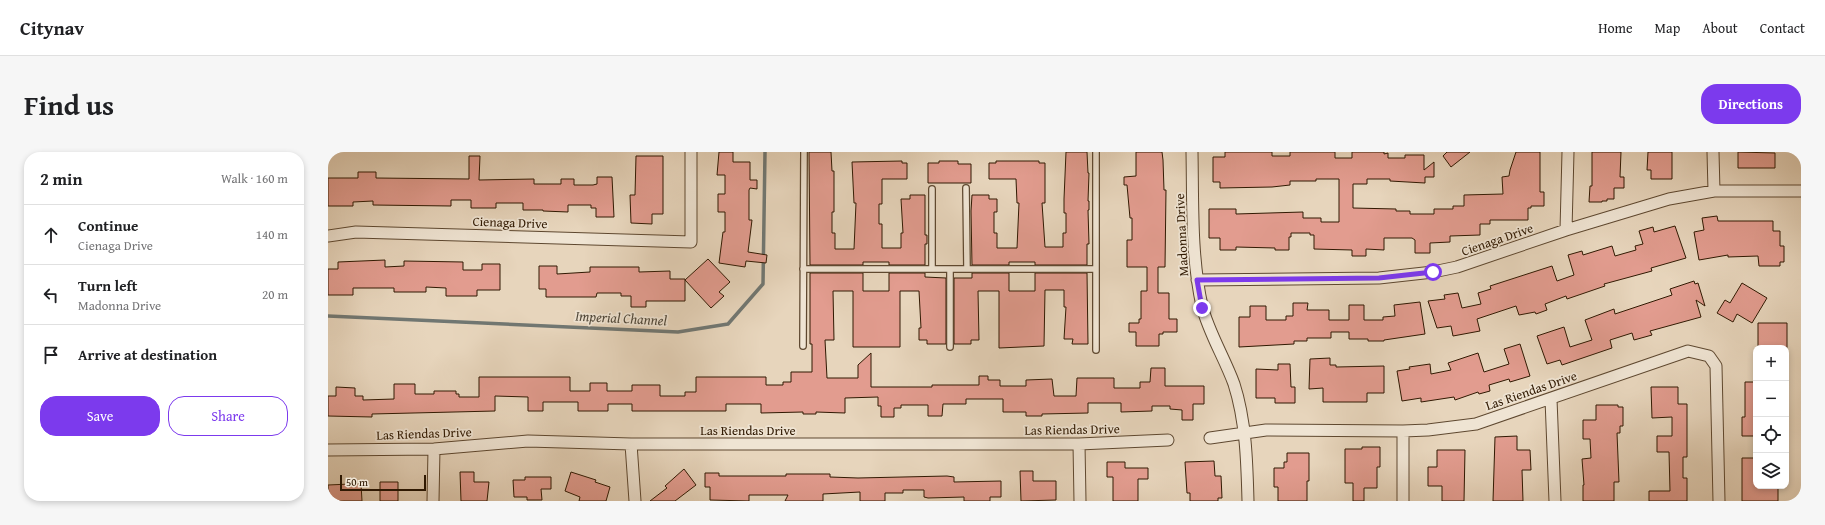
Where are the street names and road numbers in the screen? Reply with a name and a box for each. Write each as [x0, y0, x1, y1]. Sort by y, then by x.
street label: Madonna Drive [1170, 193, 1193, 277]
street label: Cienaga Drive [472, 212, 548, 233]
street label: Cienaga Drive [1459, 218, 1536, 261]
street label: Las Riendas Drive [1483, 366, 1579, 415]
street label: Las Riendas Drive [1024, 419, 1120, 440]
street label: Las Riendas Drive [700, 421, 796, 440]
street label: Las Riendas Drive [376, 422, 472, 445]

